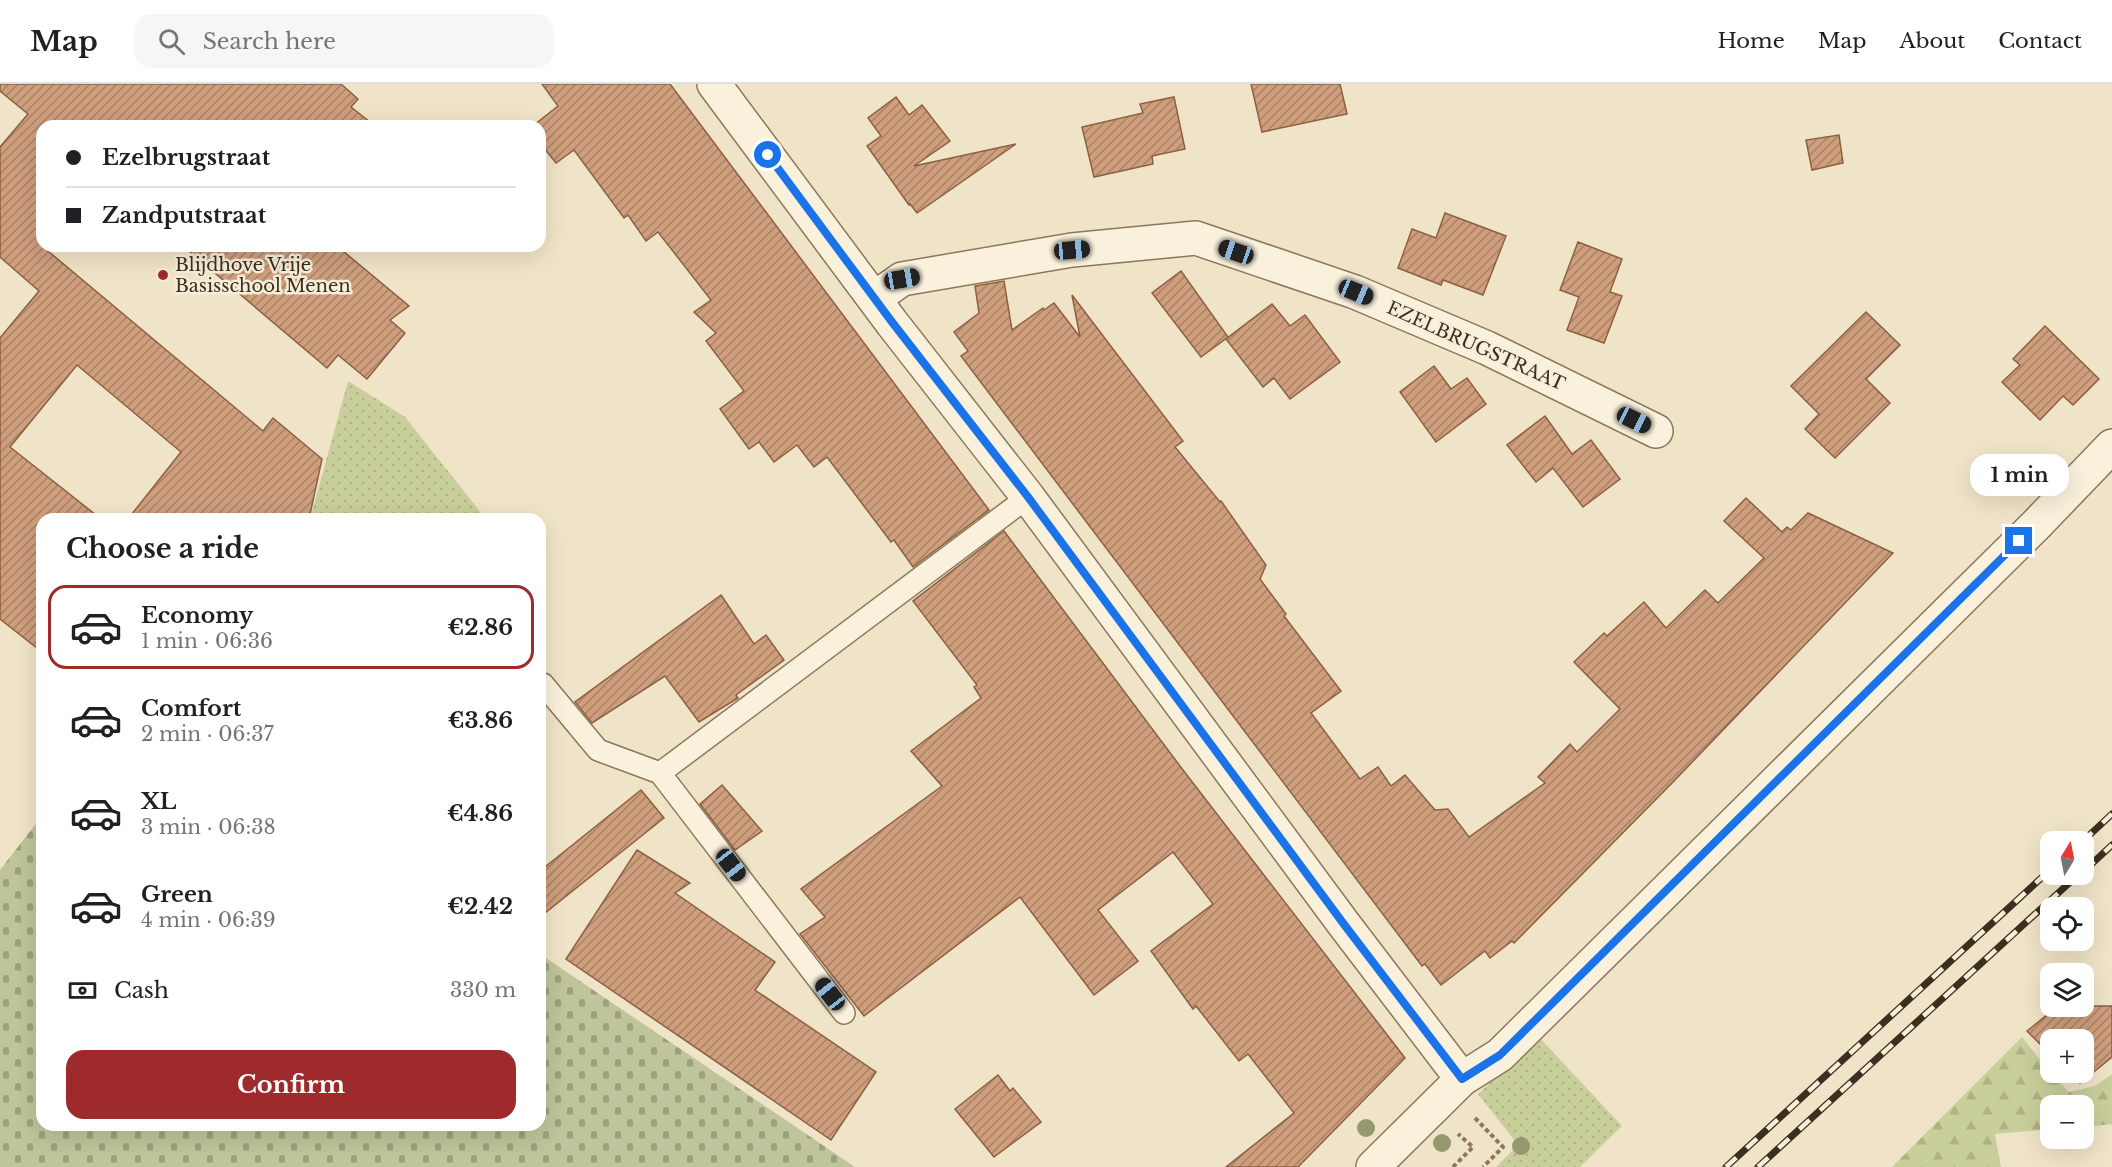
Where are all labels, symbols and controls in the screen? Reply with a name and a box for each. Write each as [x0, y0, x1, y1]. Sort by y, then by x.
search box [134, 14, 554, 68]
text: Map [30, 24, 98, 59]
icon: search [155, 25, 188, 58]
text: Search here [203, 28, 336, 55]
text: Home [1718, 28, 1785, 54]
text: Map [1818, 28, 1866, 54]
text: About [1899, 28, 1965, 54]
text: Contact [1998, 28, 2082, 54]
route start [754, 141, 781, 168]
text: Ezelbrugstraat [102, 144, 270, 171]
text: Zandputstraat [102, 202, 266, 229]
car [1216, 238, 1256, 266]
car [1053, 239, 1091, 261]
place label: Blijdhove Vrije Basisschool Menen [175, 254, 351, 297]
car [883, 267, 921, 291]
marker: Blijdhove Vrije Basisschool Menen [156, 268, 170, 282]
car [1336, 277, 1376, 307]
street label: EZELBRUGSTRAAT [1384, 297, 1569, 395]
car [1614, 404, 1654, 436]
callout: 1 min [1970, 454, 2068, 496]
text: 1 min [1991, 463, 2048, 487]
route end [2005, 527, 2032, 554]
text: Choose a ride [66, 532, 259, 565]
icon: car [69, 600, 123, 654]
text: Economy [141, 602, 253, 629]
text: €2.86 [447, 614, 513, 641]
text: 1 min · 06:36 [141, 629, 273, 653]
icon: car [69, 693, 123, 747]
text: Comfort [141, 695, 241, 722]
text: €3.86 [448, 707, 513, 734]
text: 2 min · 06:37 [141, 722, 274, 746]
icon: car [69, 786, 123, 840]
text: XL [141, 788, 176, 815]
text: €4.86 [447, 800, 513, 827]
text: 3 min · 06:38 [141, 815, 276, 839]
north arrow [2040, 831, 2094, 885]
map controls [2040, 831, 2094, 1149]
car [713, 845, 749, 885]
icon: car [69, 879, 123, 933]
text: Green [141, 881, 213, 908]
text: €2.42 [447, 893, 513, 920]
button: locate [2040, 897, 2094, 951]
text: 4 min · 06:39 [141, 908, 276, 932]
button: layers [2040, 963, 2094, 1017]
icon: cash [66, 974, 99, 1007]
car [812, 974, 848, 1014]
text: Cash [114, 977, 169, 1004]
text: 330 m [450, 978, 516, 1002]
button: + [2040, 1029, 2094, 1083]
button: Confirm [66, 1050, 516, 1119]
button: − [2040, 1095, 2094, 1149]

